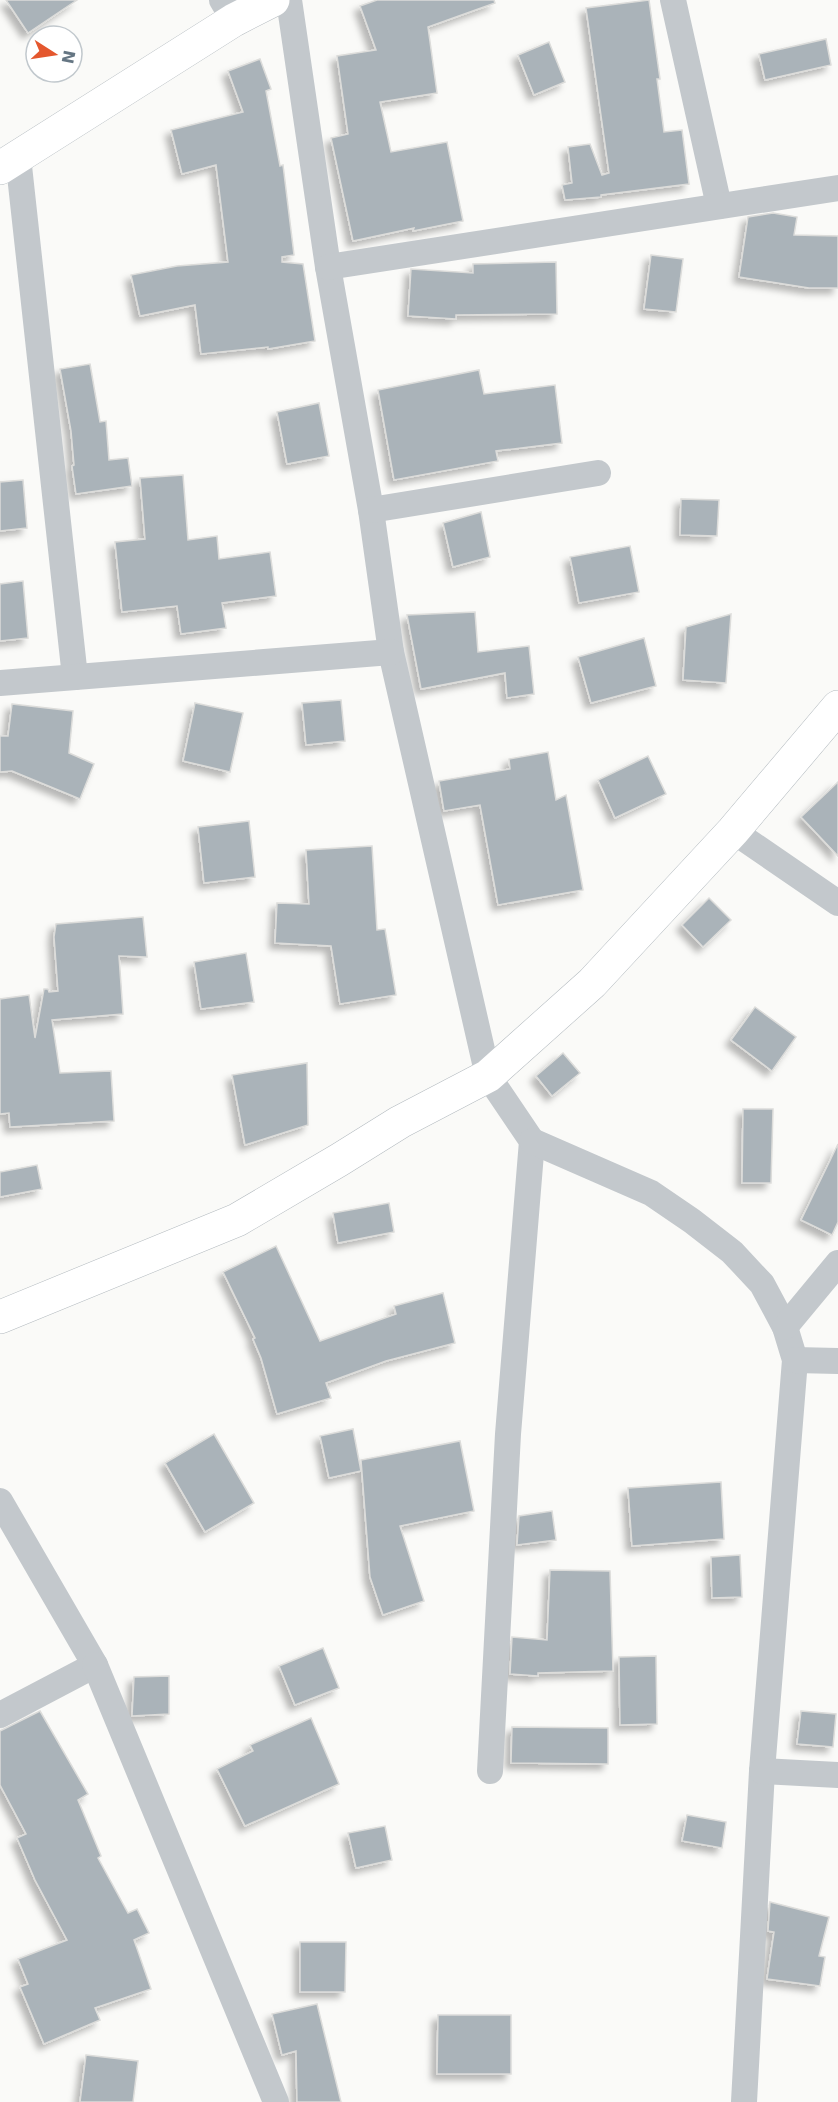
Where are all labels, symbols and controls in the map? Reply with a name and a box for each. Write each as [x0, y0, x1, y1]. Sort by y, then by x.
north arrow [24, 24, 84, 84]
text: N [57, 48, 79, 66]

